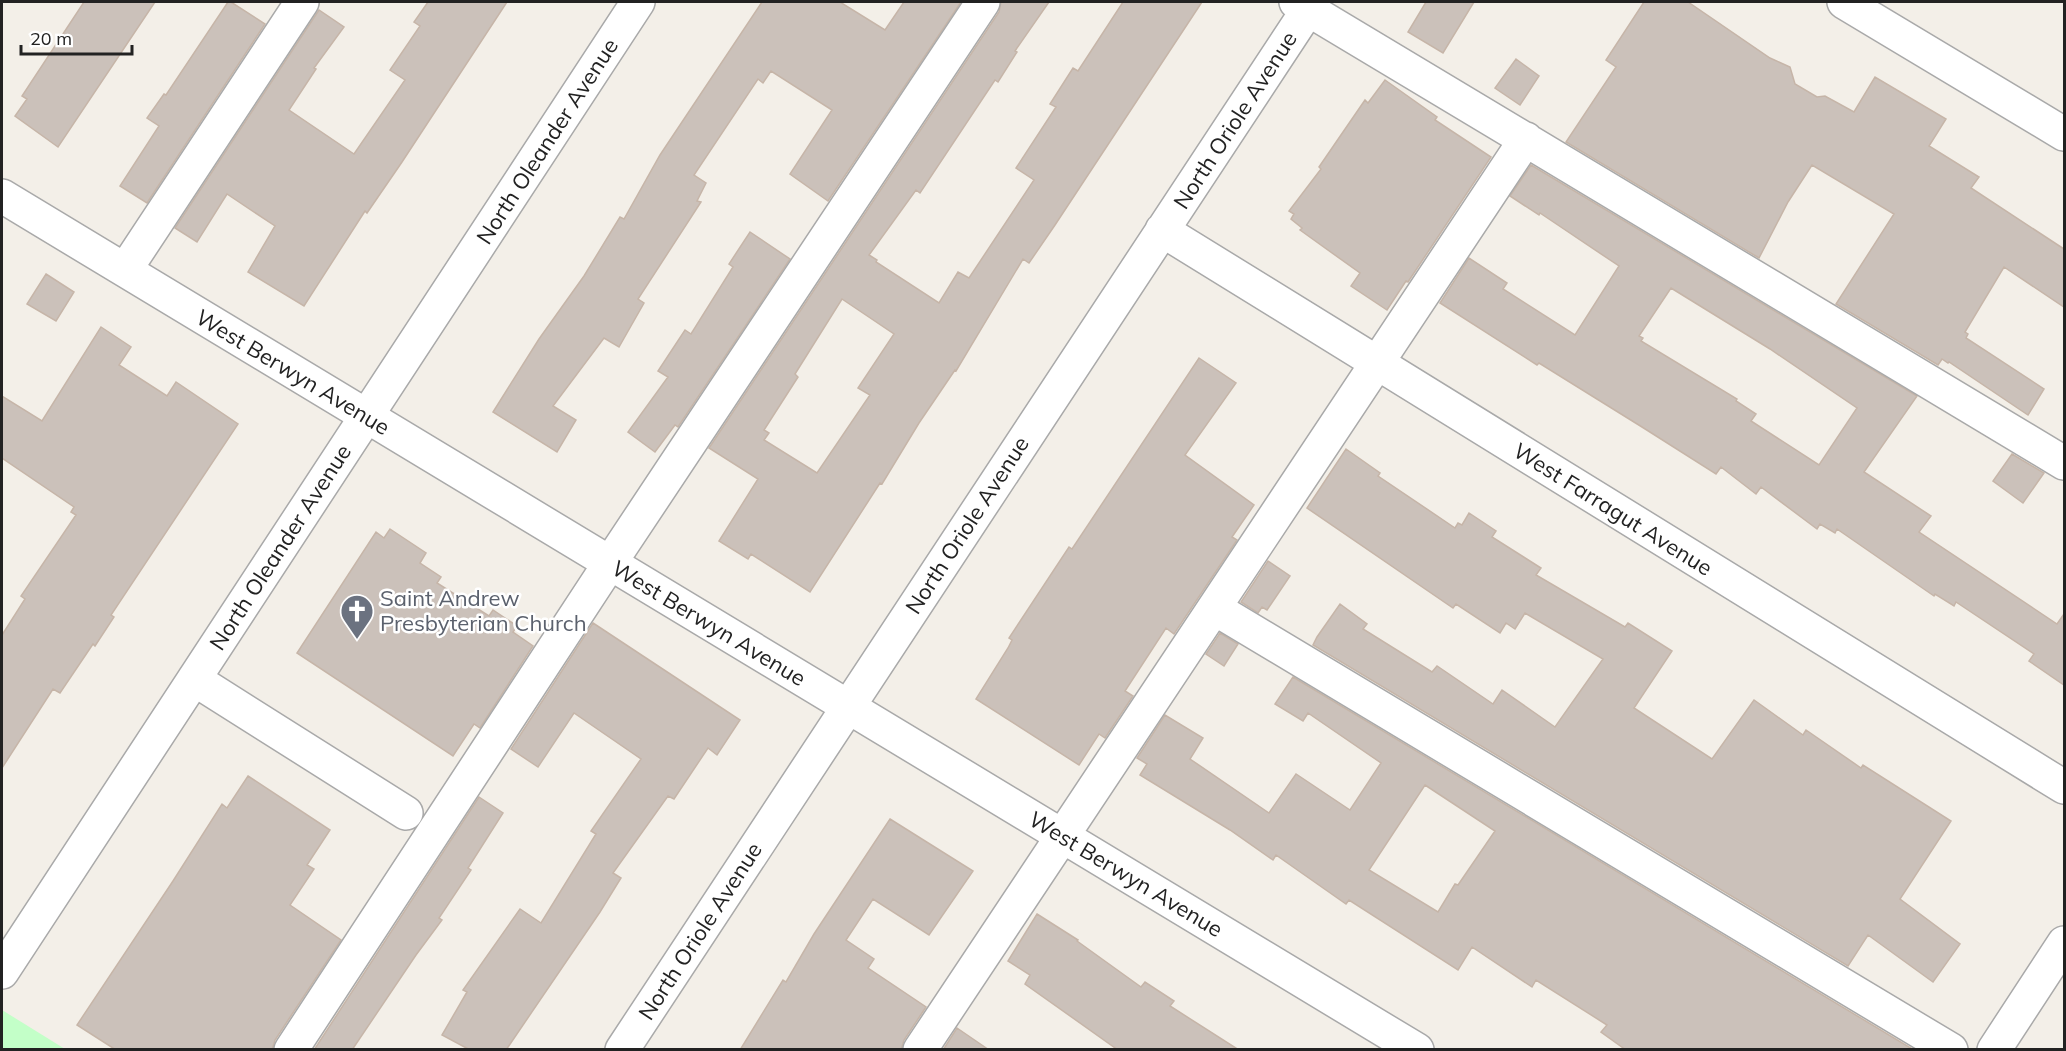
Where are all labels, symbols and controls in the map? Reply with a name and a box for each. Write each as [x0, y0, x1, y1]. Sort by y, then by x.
scale bar [21, 18, 132, 56]
street label: North Oriole Avenue [1167, 26, 1303, 214]
text: 20 m [30, 27, 72, 50]
street label: North Oleander Avenue [470, 33, 624, 249]
street label: West Berwyn Avenue [191, 303, 395, 441]
street label: North Oriole Avenue [899, 431, 1035, 619]
street label: West Farragut Avenue [1508, 436, 1718, 582]
street label: North Oleander Avenue [203, 439, 357, 655]
street label: West Berwyn Avenue [607, 554, 811, 692]
place label: Saint Andrew Presbyterian Church [380, 584, 587, 637]
church icon: Saint Andrew Presbyterian Church [339, 593, 375, 640]
street label: West Berwyn Avenue [1024, 805, 1228, 943]
street label: North Oriole Avenue [632, 837, 768, 1025]

